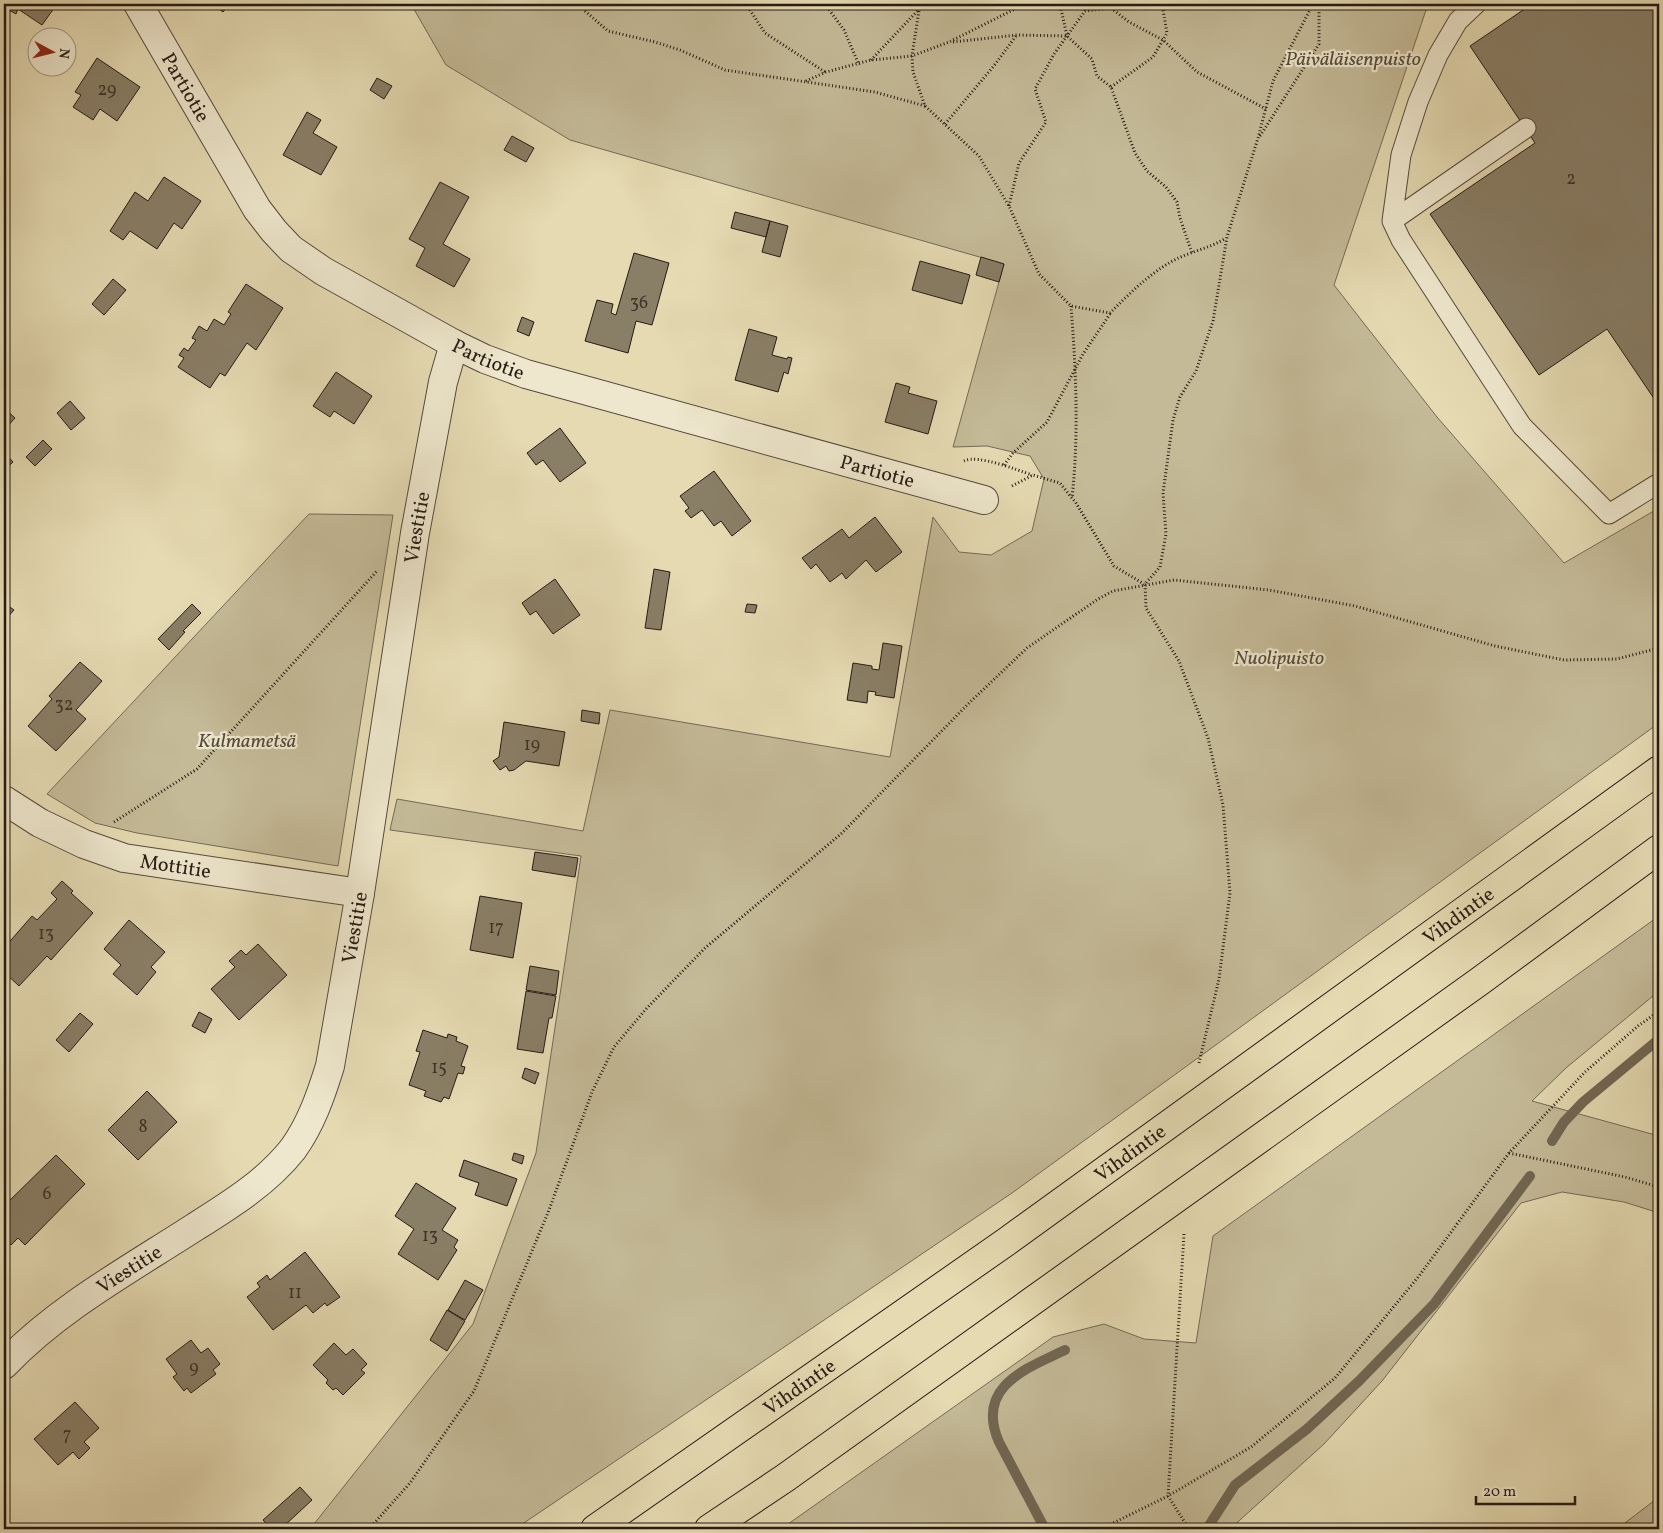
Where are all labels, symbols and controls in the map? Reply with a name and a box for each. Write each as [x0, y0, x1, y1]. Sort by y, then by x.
north arrow [28, 28, 78, 78]
park label: Päiväläisenpuisto [1285, 46, 1421, 74]
text: N [53, 47, 73, 60]
street label: Partiotie [153, 48, 216, 128]
house number: 29 [98, 78, 116, 103]
house number: 2 [1566, 167, 1576, 192]
house number: 36 [630, 291, 648, 316]
street label: Partiotie [447, 333, 528, 388]
street label: Partiotie [836, 449, 917, 496]
street label: Viestitie [399, 489, 438, 565]
park label: Nuolipuisto [1234, 645, 1324, 673]
house number: 32 [55, 693, 73, 718]
park label: Kulmametsä [198, 728, 296, 756]
house number: 19 [524, 733, 540, 758]
street label: Mottitie [138, 849, 213, 887]
street label: Vihdintie [1418, 881, 1501, 952]
street label: Viestitie [336, 890, 376, 966]
house number: 17 [488, 916, 504, 941]
house number: 13 [38, 922, 54, 947]
house number: 15 [431, 1056, 447, 1081]
house number: 8 [138, 1115, 148, 1140]
street label: Vihdintie [1089, 1119, 1173, 1190]
house number: 6 [42, 1182, 52, 1207]
house number: 13 [422, 1224, 438, 1249]
street label: Viestitie [92, 1239, 168, 1302]
house number: 11 [288, 1281, 302, 1306]
street label: Vihdintie [758, 1353, 842, 1423]
house number: 9 [189, 1356, 199, 1381]
house number: 7 [63, 1423, 71, 1448]
scale bar [1476, 1473, 1574, 1505]
text: 20 m [1483, 1482, 1516, 1503]

